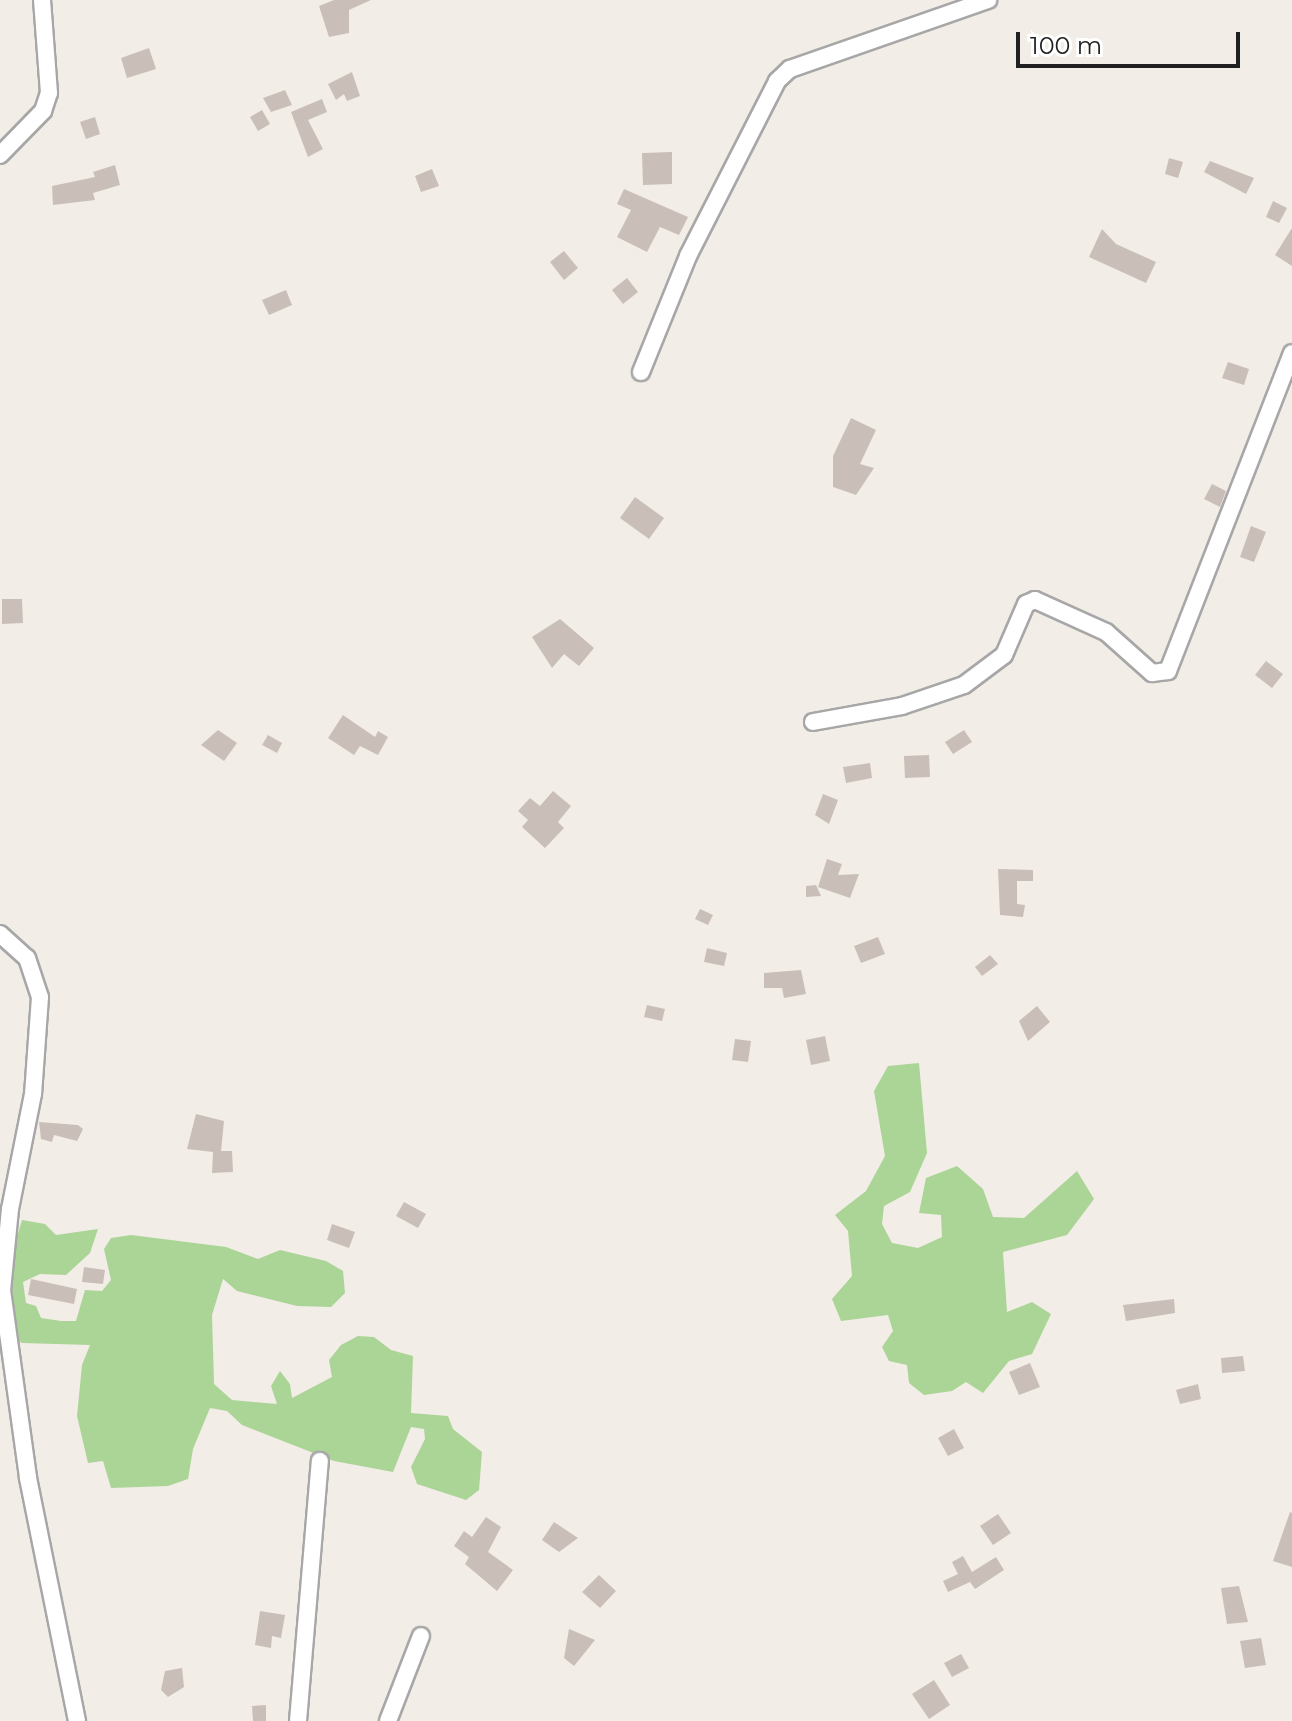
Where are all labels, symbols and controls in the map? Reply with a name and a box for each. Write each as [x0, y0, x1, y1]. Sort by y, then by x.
scale bar [1020, 16, 1244, 66]
text: 100 m [1030, 31, 1102, 60]

